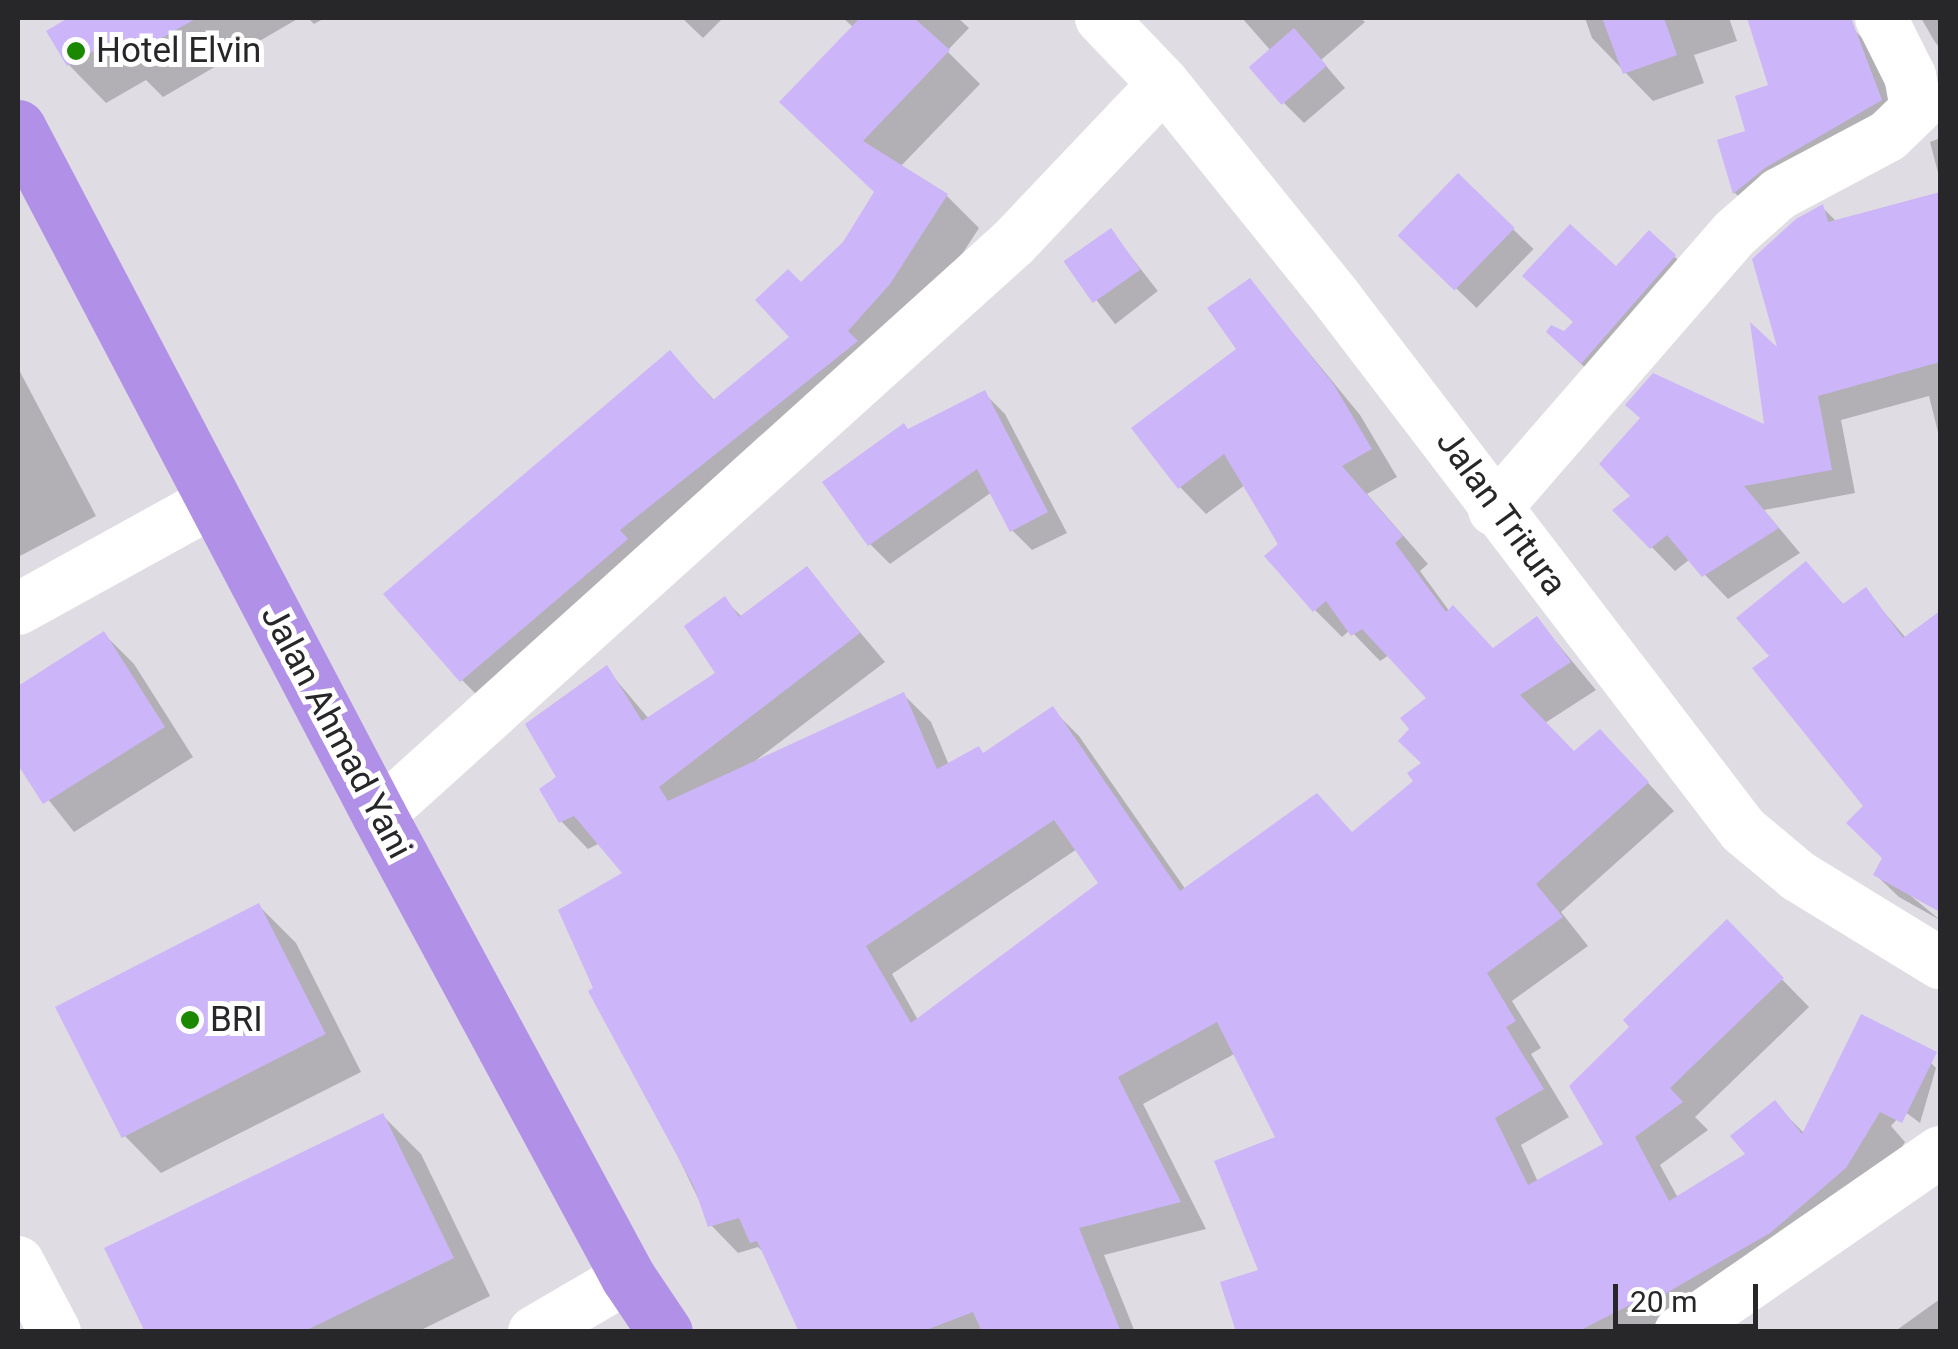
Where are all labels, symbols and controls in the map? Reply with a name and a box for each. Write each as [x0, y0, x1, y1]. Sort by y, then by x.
place label: Hotel Elvin [96, 30, 261, 72]
marker: Hotel Elvin [65, 40, 87, 62]
street label: Jalan Tritura [1427, 422, 1575, 604]
street label: Jalan Ahmad Yani [252, 598, 420, 866]
place label: BRI [210, 999, 263, 1041]
marker: BRI [179, 1009, 201, 1031]
scale bar [1618, 1264, 1763, 1326]
text: 20 m [1630, 1284, 1697, 1319]

